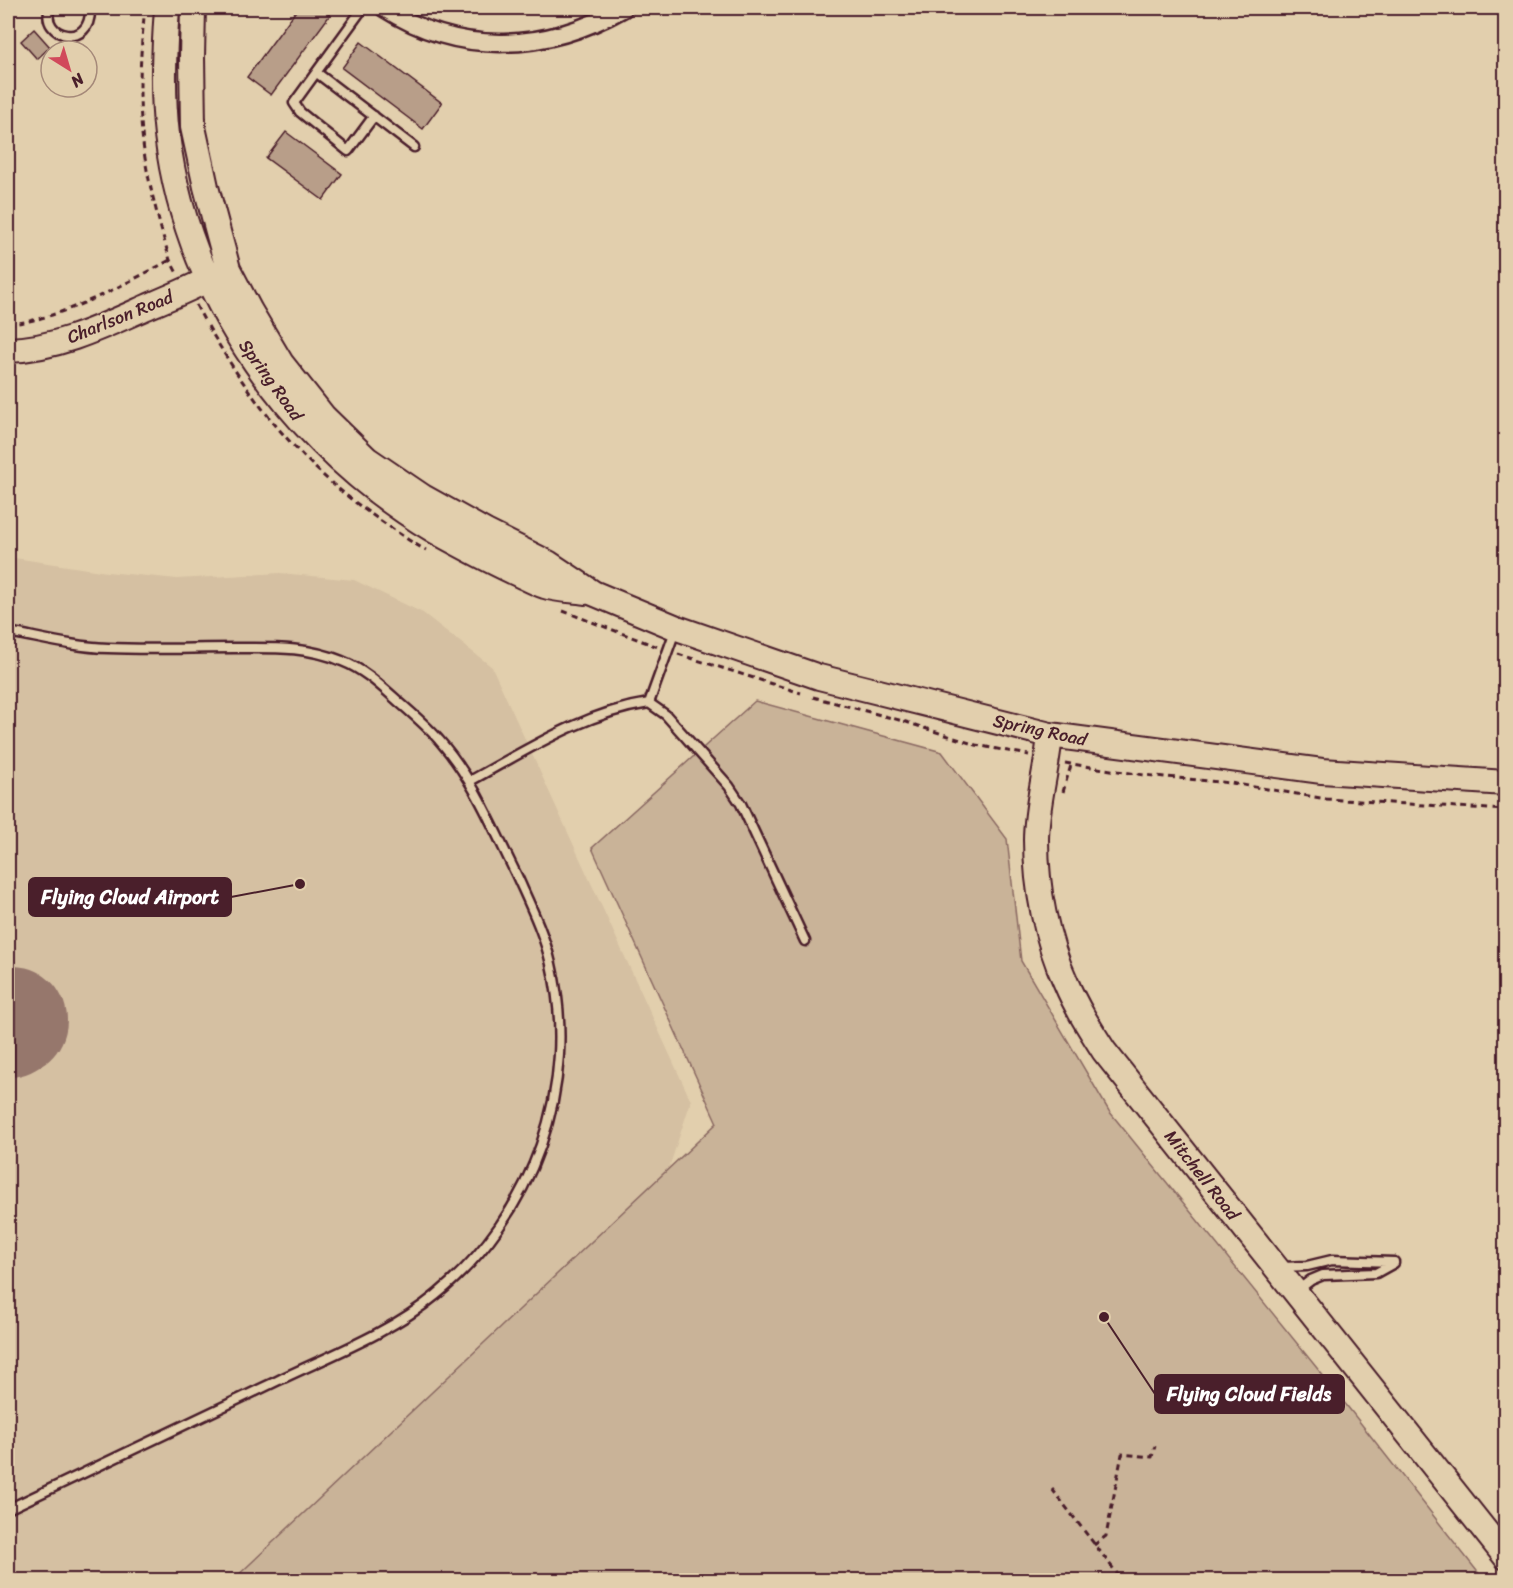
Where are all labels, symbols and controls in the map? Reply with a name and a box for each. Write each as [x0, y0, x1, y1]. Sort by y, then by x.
north arrow [39, 39, 99, 99]
text: N [64, 65, 92, 96]
street label: Charlson Road [62, 281, 179, 353]
street label: Spring Road [230, 332, 313, 429]
street label: Spring Road [990, 704, 1091, 756]
callout: Flying Cloud Airport [29, 878, 231, 916]
text: Flying Cloud Airport [40, 880, 219, 915]
street label: Mitchell Road [1156, 1122, 1249, 1229]
callout: Flying Cloud Fields [1155, 1375, 1344, 1413]
text: Flying Cloud Fields [1166, 1377, 1332, 1412]

